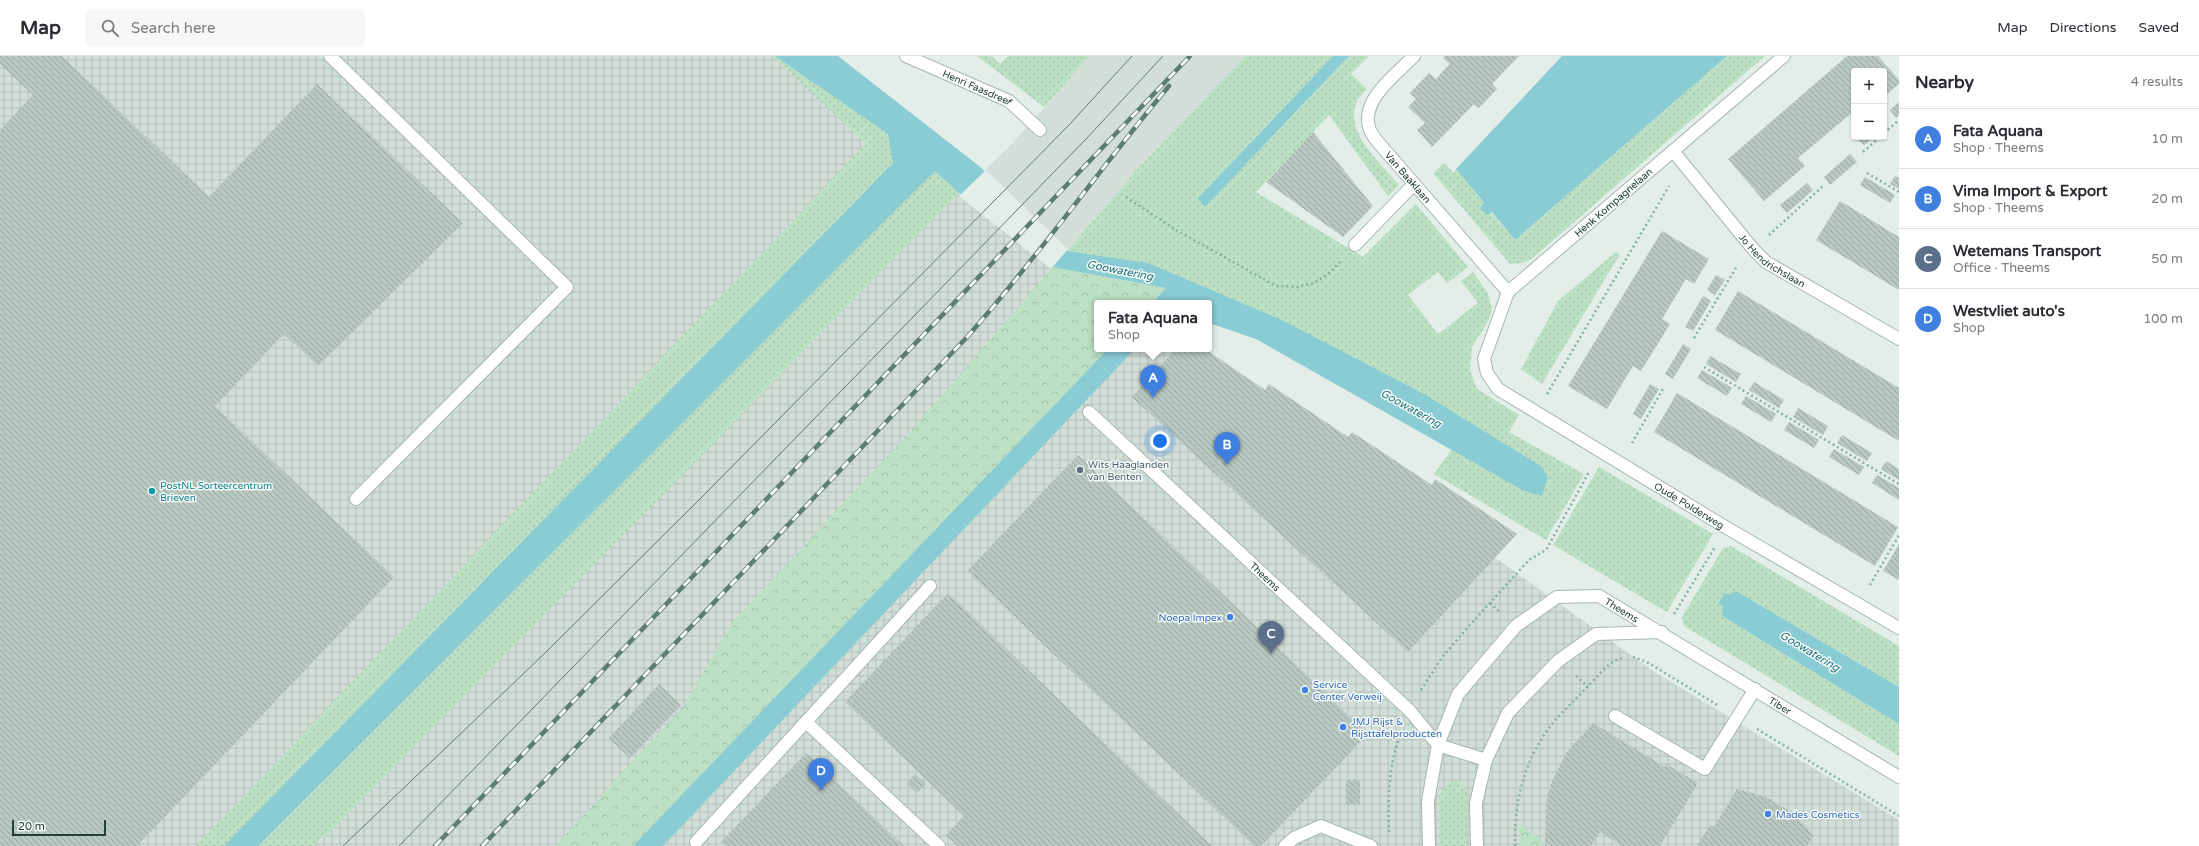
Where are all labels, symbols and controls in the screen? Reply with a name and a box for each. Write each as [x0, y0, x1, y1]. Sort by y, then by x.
search box [85, 10, 365, 46]
text: Map [20, 17, 61, 39]
icon: search [99, 17, 121, 39]
text: Search here [131, 19, 215, 37]
text: Map [1997, 19, 2028, 36]
text: Directions [2050, 19, 2117, 36]
text: Saved [2139, 19, 2179, 36]
street label: Henri Faasdreef [940, 68, 1015, 108]
map controls [1851, 68, 1887, 140]
button: + [1851, 68, 1887, 104]
text: Nearby [1915, 72, 1974, 93]
text: 4 results [2131, 74, 2183, 90]
button: − [1851, 104, 1887, 140]
text: Fata Aquana [1953, 122, 2043, 140]
text: A [1923, 131, 1933, 147]
text: 10 m [2151, 131, 2183, 147]
text: Shop · Theems [1953, 140, 2044, 156]
street label: Van Baaklaan [1382, 149, 1433, 206]
street label: Henk Kompagnelaan [1572, 166, 1655, 240]
text: Vima Import & Export [1953, 182, 2108, 200]
text: B [1923, 191, 1933, 207]
text: 20 m [2151, 191, 2183, 207]
text: Shop · Theems [1953, 200, 2044, 216]
street label: Jo Hendrichslaan [1736, 232, 1807, 290]
text: Wetemans Transport [1953, 242, 2101, 260]
text: C [1923, 251, 1933, 267]
text: 50 m [2151, 251, 2183, 267]
water label: Goowatering [1086, 258, 1155, 283]
text: Office · Theems [1953, 260, 2050, 276]
popup [1094, 300, 1212, 352]
text: Westvliet auto's [1953, 302, 2065, 320]
text: Fata Aquana [1108, 309, 1198, 327]
text: D [1923, 311, 1933, 327]
text: 100 m [2143, 311, 2183, 327]
text: Shop [1953, 320, 1985, 336]
text: Shop [1108, 327, 1140, 343]
pin: A [1140, 365, 1166, 398]
water label: Goowatering [1378, 386, 1444, 431]
your location [1150, 431, 1170, 451]
pin: B [1214, 432, 1240, 465]
place label: Wits Haaglanden van Benten [1088, 459, 1169, 483]
marker: Wits Haaglanden van Benten [1075, 465, 1085, 475]
place label: PostNL Sorteercentrum Brieven [160, 480, 272, 504]
street label: Oude Polderweg [1652, 480, 1726, 532]
marker: PostNL Sorteercentrum Brieven [147, 486, 157, 496]
street label: Theems [1247, 560, 1283, 594]
street label: Theems [1602, 596, 1641, 626]
place label: Noepa Impex [1159, 612, 1222, 624]
marker: Noepa Impex [1225, 612, 1235, 622]
pin: C [1258, 621, 1284, 654]
water label: Goowatering [1778, 629, 1843, 675]
place label: Service Center Verweij [1313, 679, 1382, 703]
marker: Service Center Verweij [1300, 685, 1310, 695]
street label: Tiber [1766, 695, 1793, 718]
place label: JMJ Rijst & Rijsttafelproducten [1351, 716, 1442, 740]
marker: JMJ Rijst & Rijsttafelproducten [1338, 722, 1348, 732]
pin: D [808, 758, 834, 791]
marker: Mades Cosmetics [1763, 809, 1773, 819]
place label: Mades Cosmetics [1776, 809, 1860, 821]
scale bar [12, 818, 106, 837]
text: 20 m [18, 820, 45, 833]

